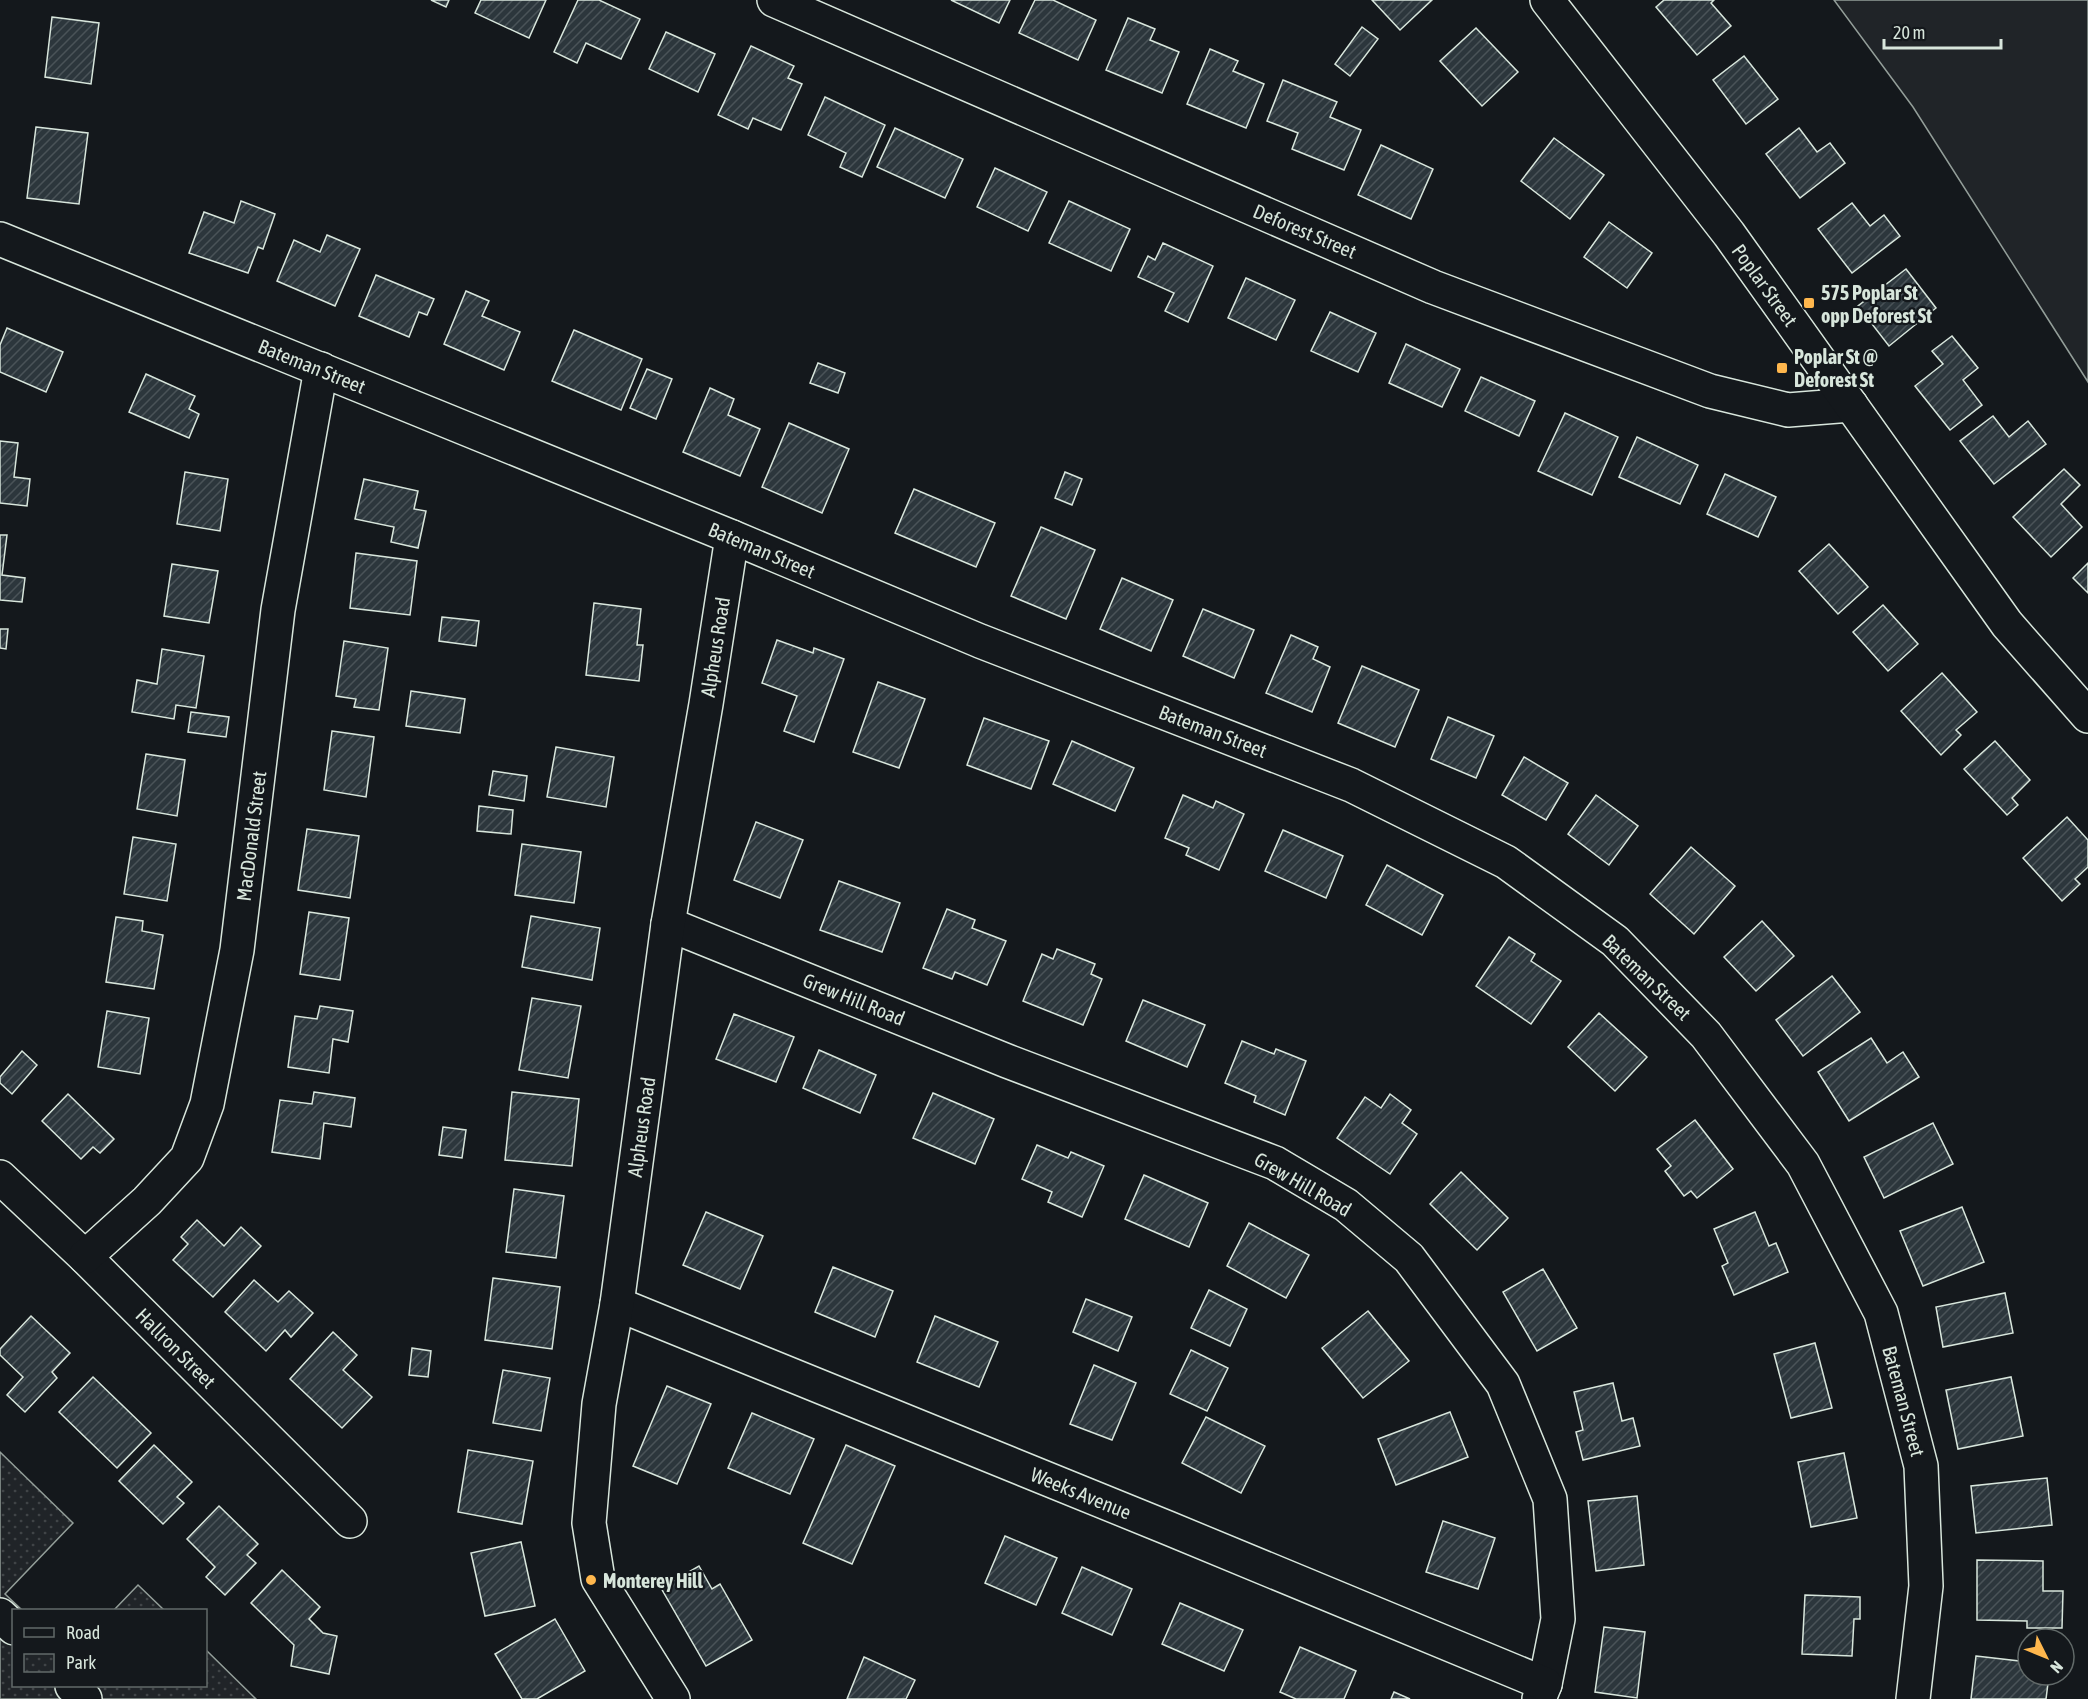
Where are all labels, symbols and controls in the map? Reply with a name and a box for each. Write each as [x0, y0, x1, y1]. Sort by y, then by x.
scale bar [1884, 12, 2001, 50]
text: 20 m [1893, 22, 1925, 43]
street label: Deforest Street [1250, 199, 1360, 263]
street label: Poplar Street [1728, 240, 1803, 331]
place label: 575 Poplar St opp Deforest St [1821, 281, 1932, 327]
marker: 575 Poplar St opp Deforest St [1802, 296, 1816, 310]
street label: Bateman Street [255, 334, 369, 398]
place label: Poplar St @ Deforest St [1794, 345, 1878, 391]
marker: Poplar St @ Deforest St [1775, 361, 1789, 375]
street label: Bateman Street [705, 517, 819, 583]
street label: Alpheus Road [696, 595, 734, 699]
street label: Bateman Street [1156, 700, 1270, 762]
street label: MacDonald Street [232, 769, 270, 902]
street label: Bateman Street [1598, 929, 1696, 1025]
street label: Grew Hill Road [800, 968, 908, 1030]
street label: Alpheus Road [623, 1075, 659, 1179]
street label: Grew Hill Road [1251, 1147, 1355, 1221]
street label: Hallron Street [131, 1303, 221, 1393]
street label: Bateman Street [1878, 1343, 1930, 1459]
street label: Weeks Avenue [1028, 1462, 1134, 1524]
place label: Monterey Hill [603, 1569, 703, 1592]
marker: Monterey Hill [584, 1573, 598, 1587]
legend [12, 1609, 207, 1687]
text: Road [66, 1622, 100, 1643]
north arrow [2016, 1627, 2076, 1687]
text: Park [66, 1652, 96, 1673]
text: N [2047, 1658, 2067, 1677]

